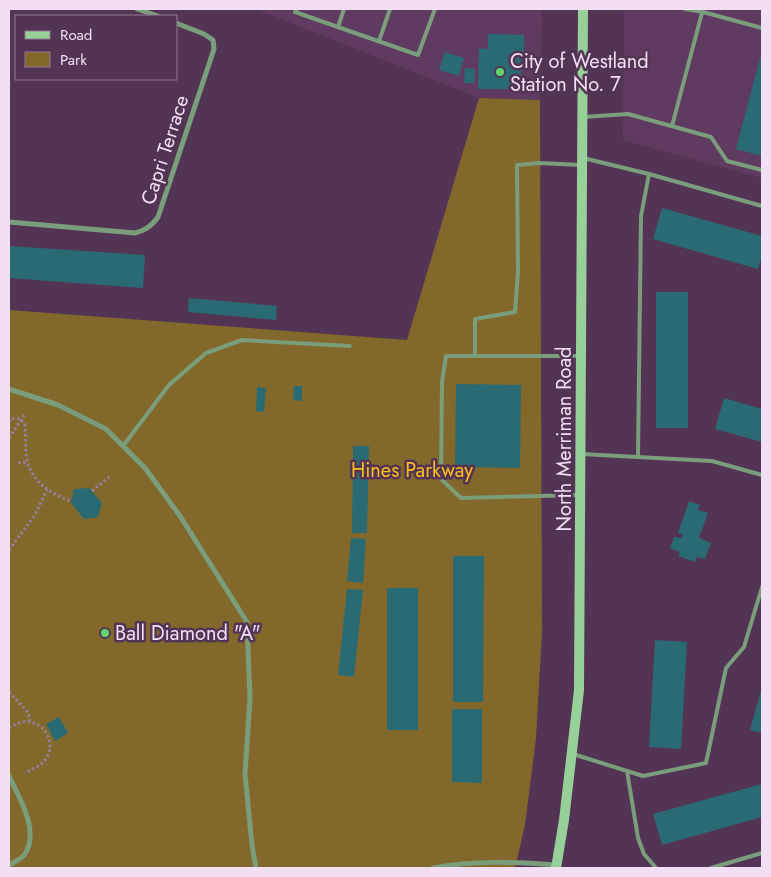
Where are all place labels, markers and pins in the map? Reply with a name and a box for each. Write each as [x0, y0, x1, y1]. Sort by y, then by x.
place label: City of Westland Station No. 7 [510, 47, 649, 99]
marker: City of Westland Station No. 7 [494, 66, 506, 78]
place label: Ball Diamond "A" [115, 619, 261, 648]
marker: Ball Diamond "A" [99, 627, 111, 639]

